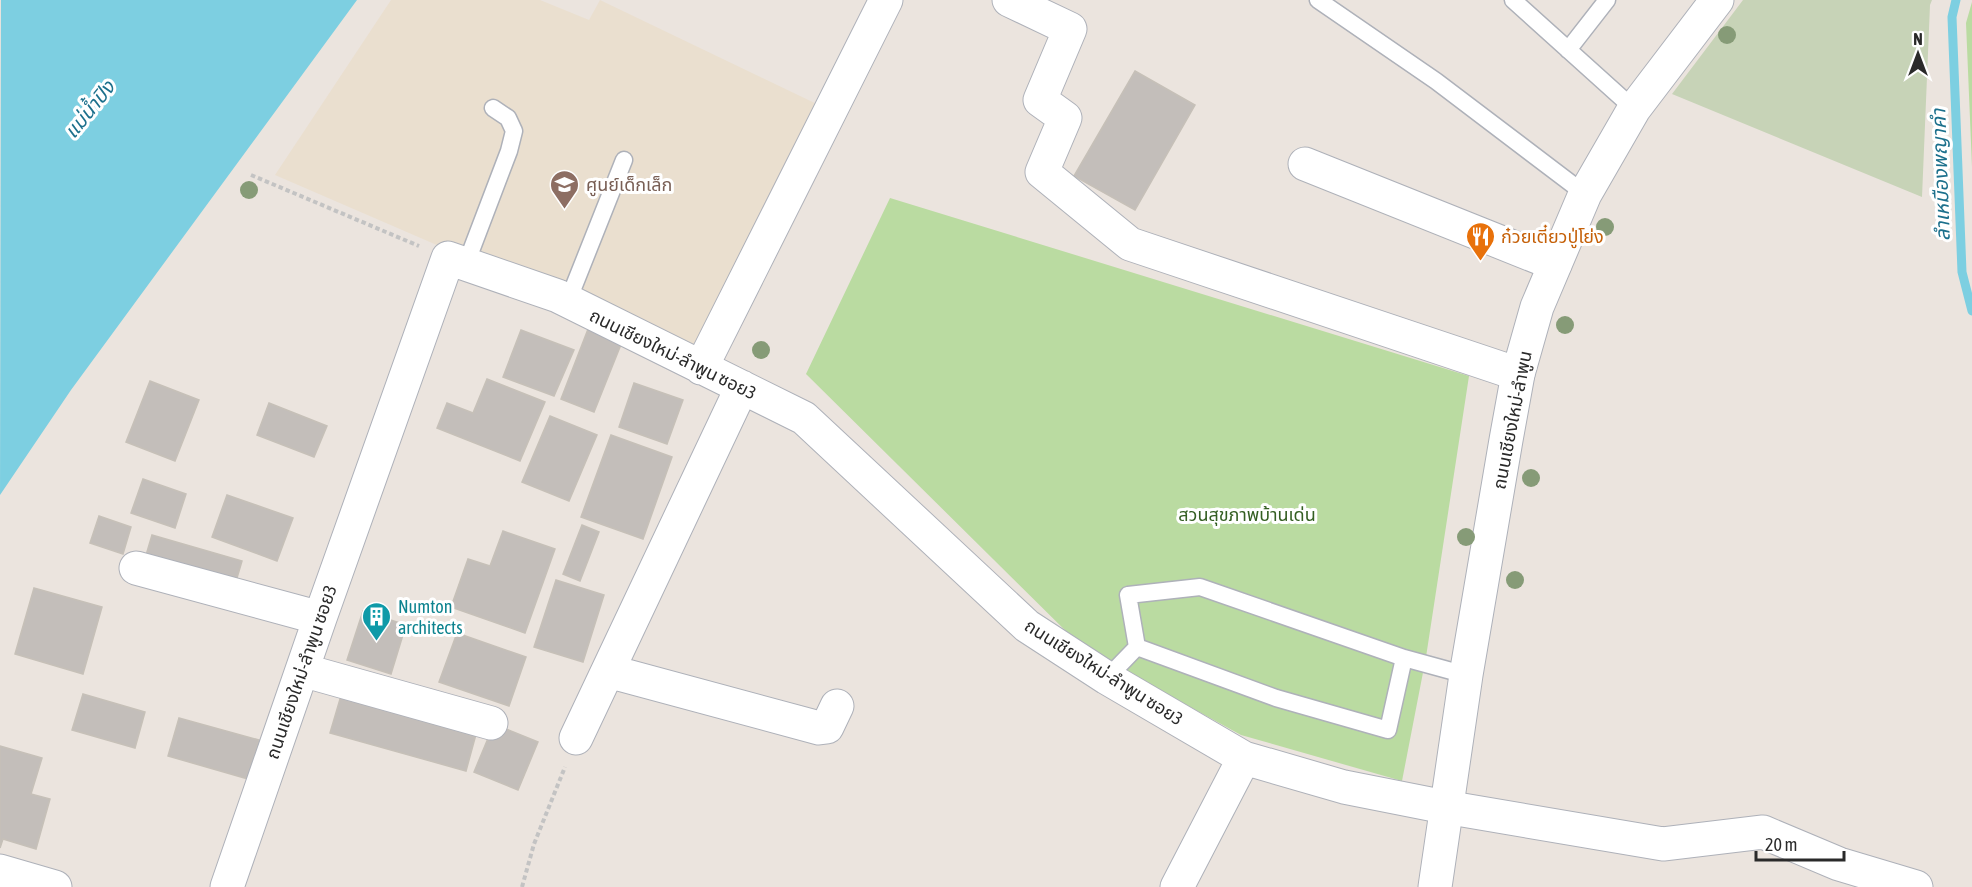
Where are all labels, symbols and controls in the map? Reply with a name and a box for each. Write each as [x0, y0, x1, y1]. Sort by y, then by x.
north arrow [1888, 24, 1948, 84]
text: N [1913, 30, 1923, 48]
water label: แม่น้ำปิง [57, 74, 120, 142]
water label: ลำเหมืองพญาคำ [1926, 108, 1954, 242]
school or university icon: ศูนย์เด็กเล็ก [549, 168, 581, 210]
place label: ศูนย์เด็กเล็ก [586, 174, 672, 197]
restaurant icon: ก๋วยเตี๋ยวปู่โย่ง [1464, 220, 1496, 262]
place label: ก๋วยเตี๋ยวปู่โย่ง [1501, 224, 1604, 249]
street label: ถนนเชียงใหม่-ลำพูน ซอย3 [585, 305, 760, 405]
street label: ถนนเชียงใหม่-ลำพูน [1488, 349, 1538, 491]
park label: สวนสุขภาพบ้านเด่น [1178, 504, 1316, 526]
street label: ถนนเชียงใหม่-ลำพูน ซอย3 [261, 582, 343, 762]
place label: Numton architects [398, 596, 463, 638]
building icon: Numton architects [361, 600, 393, 642]
street label: ถนนเชียงใหม่-ลำพูน ซอย3 [1020, 615, 1187, 731]
scale bar [1756, 824, 1844, 862]
text: 20 m [1765, 834, 1797, 855]

